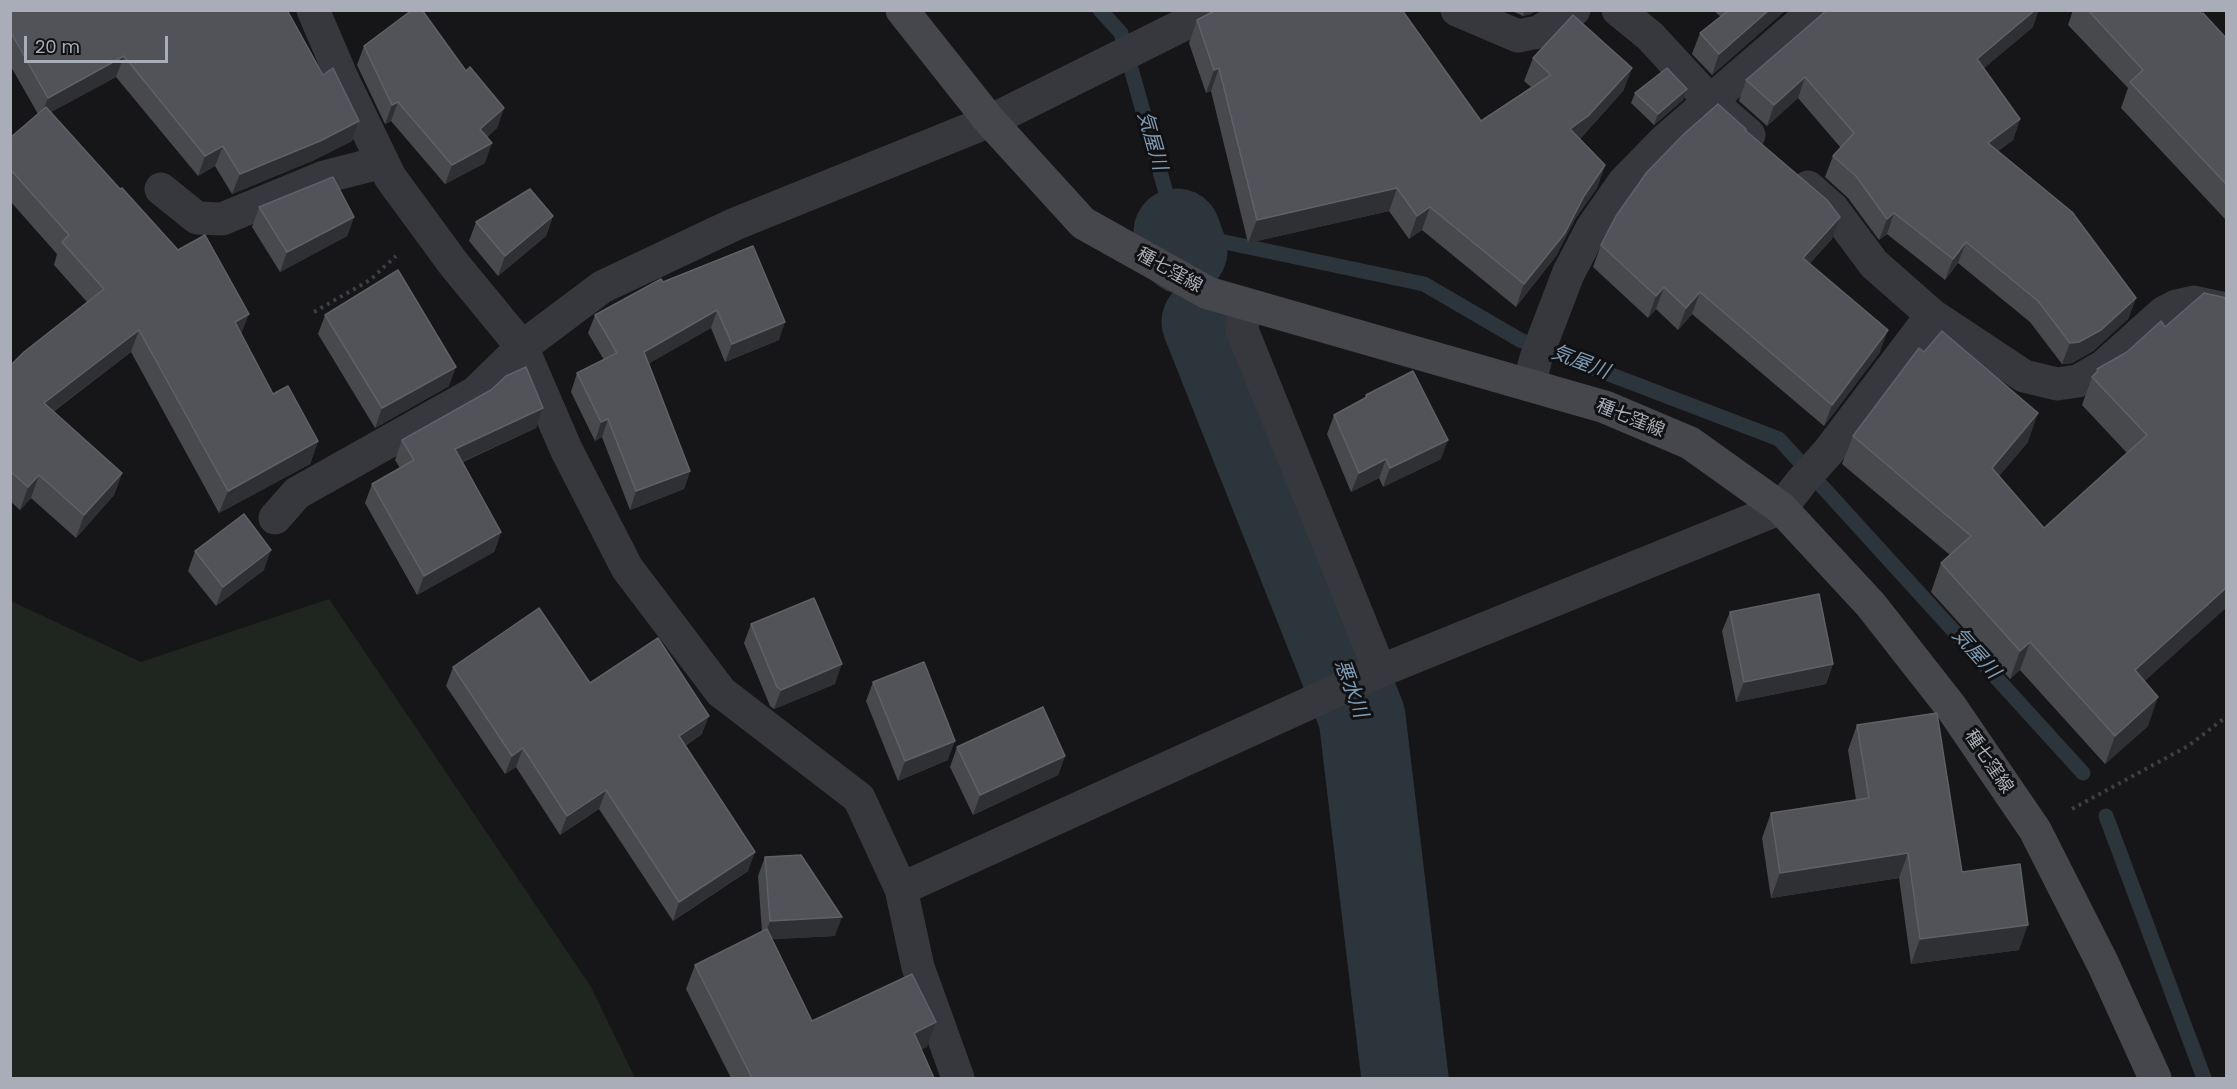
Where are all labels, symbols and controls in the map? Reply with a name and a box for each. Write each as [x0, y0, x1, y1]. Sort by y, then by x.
scale bar [27, 24, 171, 62]
text: 20 m [35, 34, 80, 59]
water label: 気屋川 [1131, 109, 1171, 173]
street label: 種七窪線 [1132, 244, 1206, 298]
water label: 気屋川 [1548, 341, 1612, 385]
street label: 種七窪線 [1593, 396, 1667, 442]
water label: 気屋川 [1946, 624, 2004, 684]
water label: 悪水川 [1328, 657, 1372, 721]
street label: 種七窪線 [1959, 726, 2017, 798]

